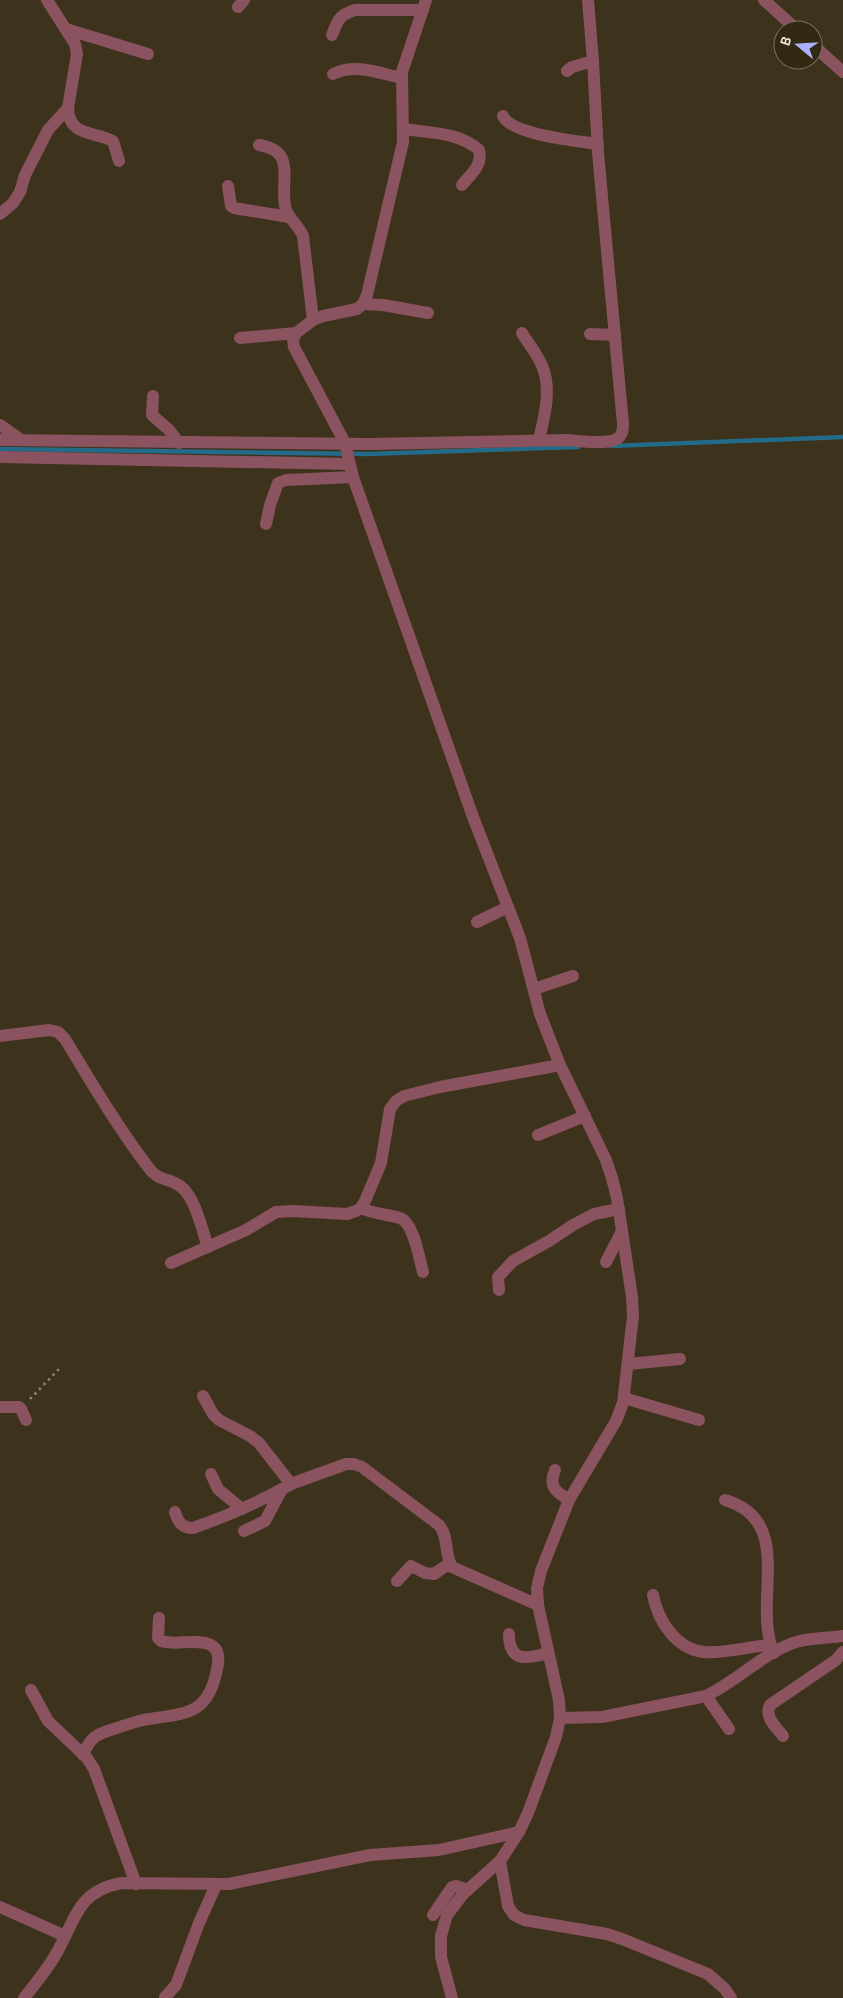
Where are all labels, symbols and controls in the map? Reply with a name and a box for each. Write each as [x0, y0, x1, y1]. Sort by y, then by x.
north arrow [773, 20, 823, 70]
text: B [776, 34, 795, 48]

